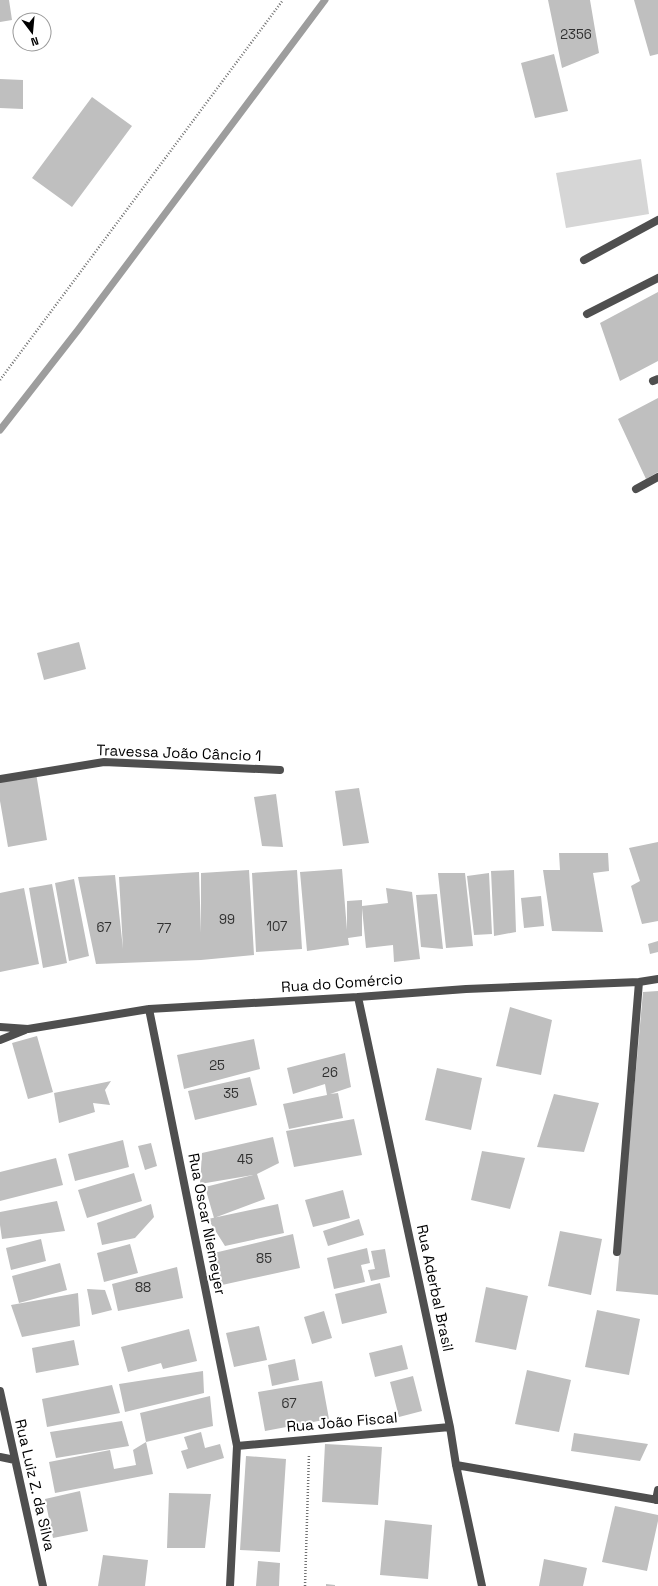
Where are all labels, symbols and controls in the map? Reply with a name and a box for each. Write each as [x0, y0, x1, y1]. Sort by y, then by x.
north arrow [12, 12, 52, 52]
house number: 2356 [560, 26, 592, 43]
text: N [29, 34, 40, 49]
street label: Travessa João Câncio 1 [96, 740, 262, 765]
house number: 99 [219, 911, 235, 928]
house number: 107 [267, 918, 287, 935]
house number: 67 [96, 919, 112, 936]
house number: 77 [157, 920, 171, 937]
street label: Rua do Comércio [280, 969, 403, 996]
house number: 25 [209, 1057, 225, 1074]
house number: 26 [322, 1064, 338, 1081]
house number: 35 [223, 1085, 239, 1102]
street label: Rua Oscar Niemeyer [184, 1151, 231, 1297]
house number: 45 [237, 1151, 253, 1168]
street label: Rua Aderbal Brasil [413, 1223, 458, 1353]
house number: 85 [256, 1250, 272, 1267]
house number: 88 [135, 1279, 151, 1296]
house number: 67 [281, 1395, 297, 1412]
street label: Rua João Fiscal [286, 1407, 398, 1436]
street label: Rua Luiz Z. da Silva [11, 1417, 60, 1553]

